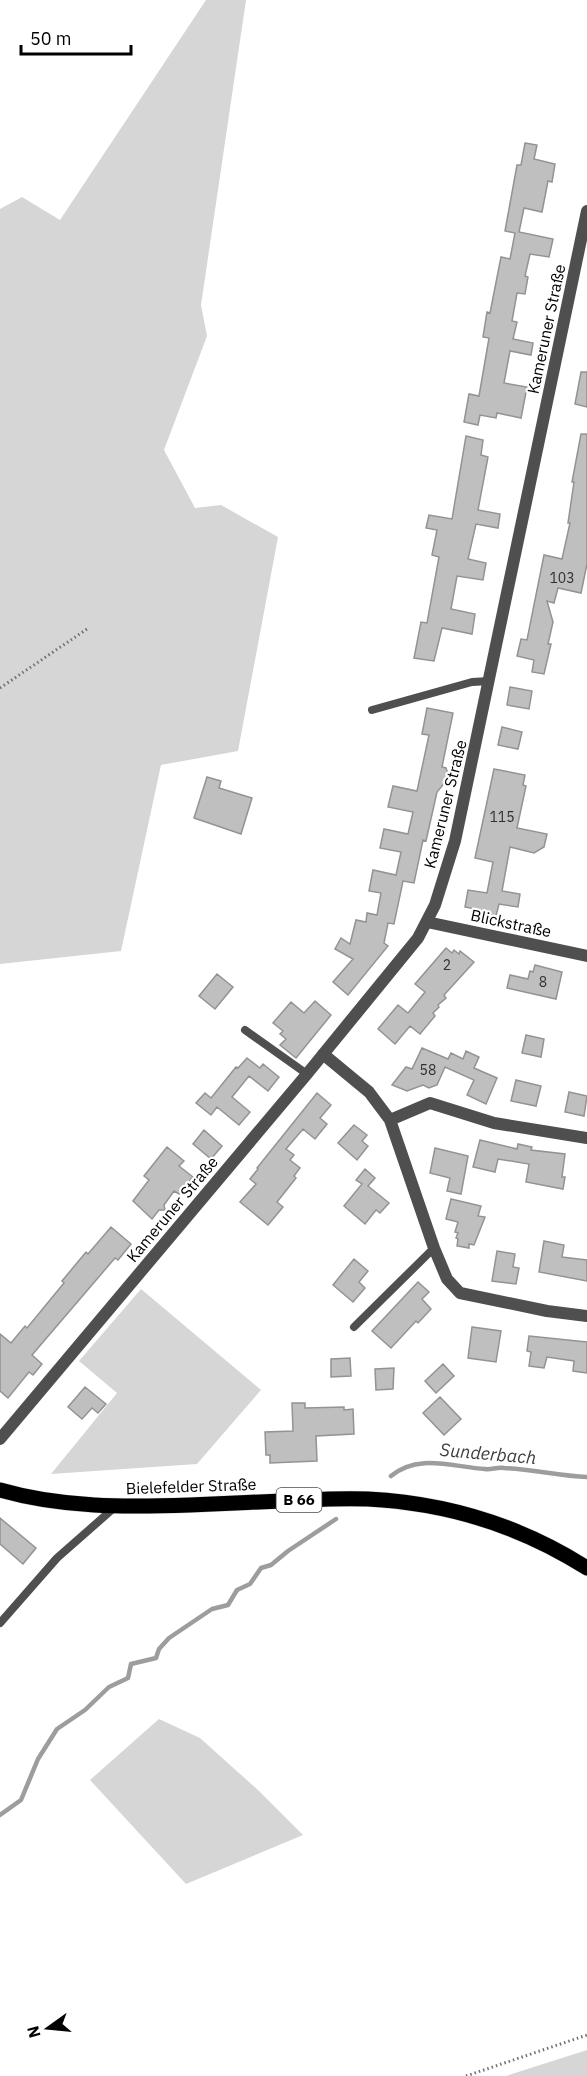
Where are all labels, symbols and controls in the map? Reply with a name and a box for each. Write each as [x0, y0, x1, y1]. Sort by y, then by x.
scale bar [21, 18, 130, 56]
text: 50 m [30, 27, 72, 50]
street label: Kameruner Straße [522, 262, 570, 396]
house number: 103 [549, 569, 575, 587]
street label: Kameruner Straße [419, 737, 471, 870]
house number: 115 [489, 808, 515, 826]
street label: Blickstraße [469, 905, 553, 941]
house number: 2 [443, 956, 451, 974]
house number: 8 [539, 973, 547, 991]
house number: 58 [420, 1061, 436, 1079]
street label: Kameruner Straße [122, 1152, 222, 1266]
water label: Sunderbach [439, 1438, 537, 1469]
street label: Bielefelder Straße [125, 1474, 257, 1498]
road number: B 66 [276, 1488, 322, 1512]
north arrow [18, 1998, 78, 2058]
text: N [22, 2024, 45, 2040]

